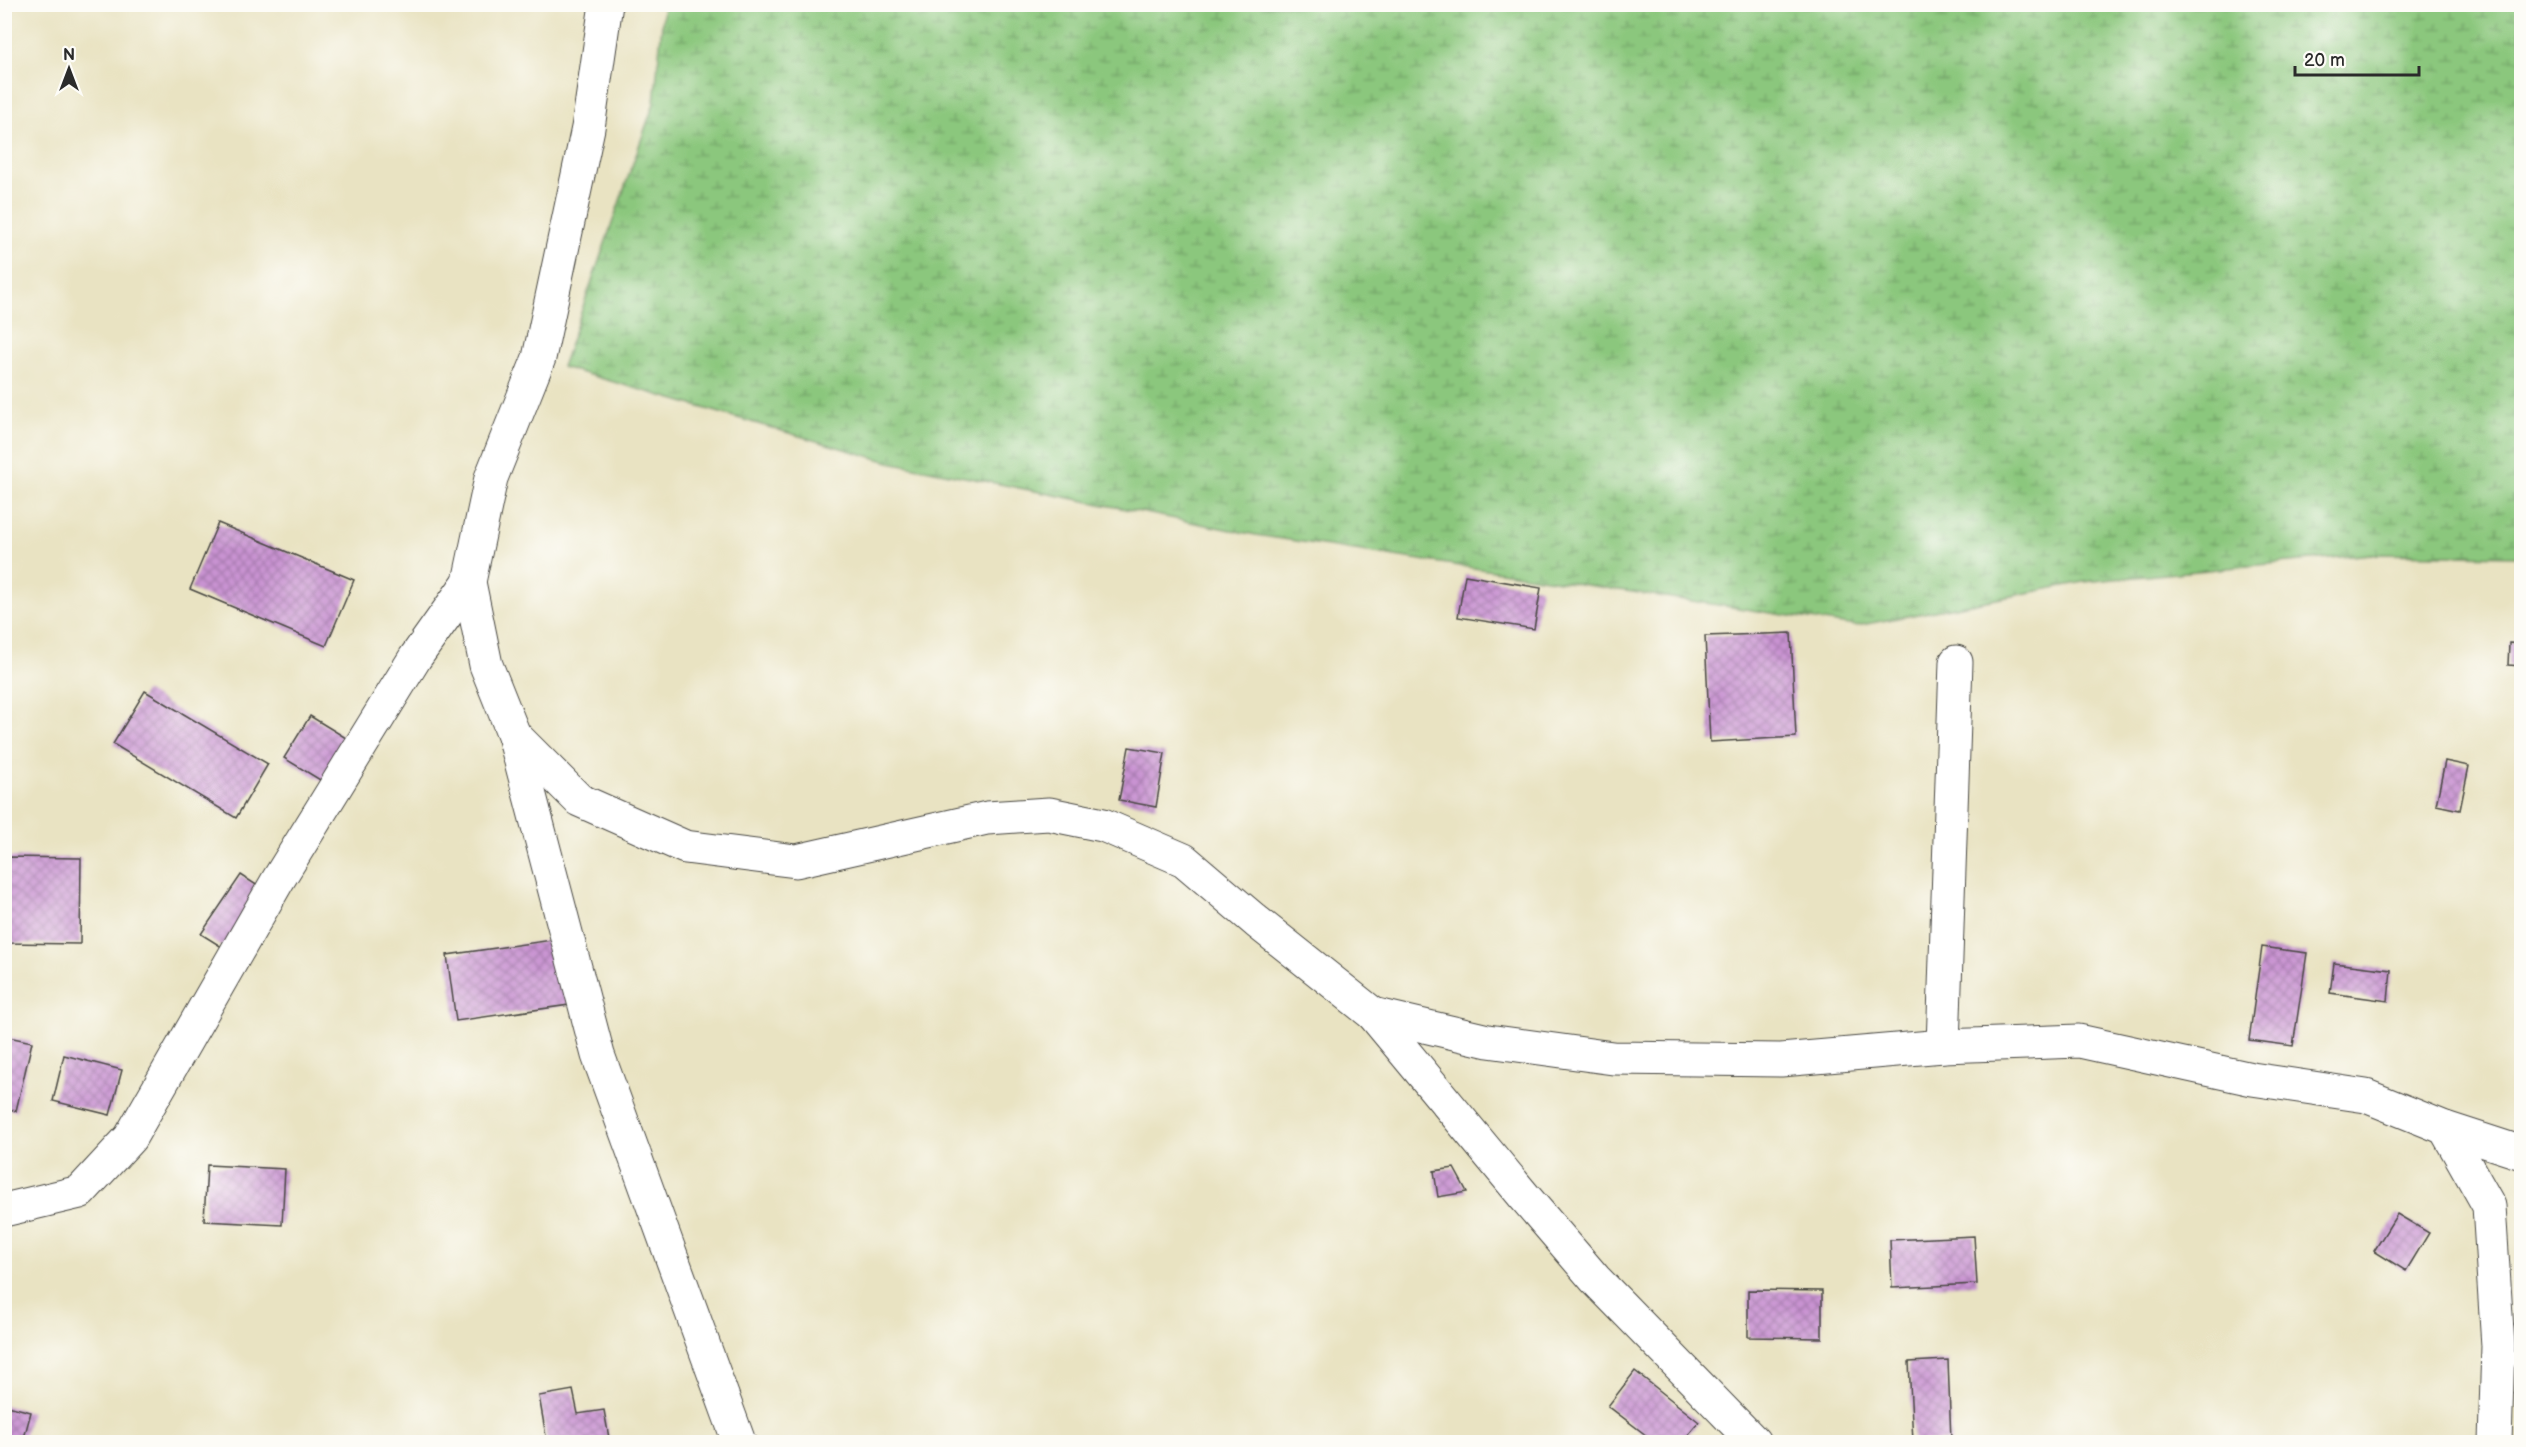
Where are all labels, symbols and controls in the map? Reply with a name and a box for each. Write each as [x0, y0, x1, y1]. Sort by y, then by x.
north arrow [39, 39, 99, 99]
scale bar [2295, 39, 2420, 77]
text: N [63, 46, 75, 65]
text: 20 m [2304, 50, 2345, 71]

